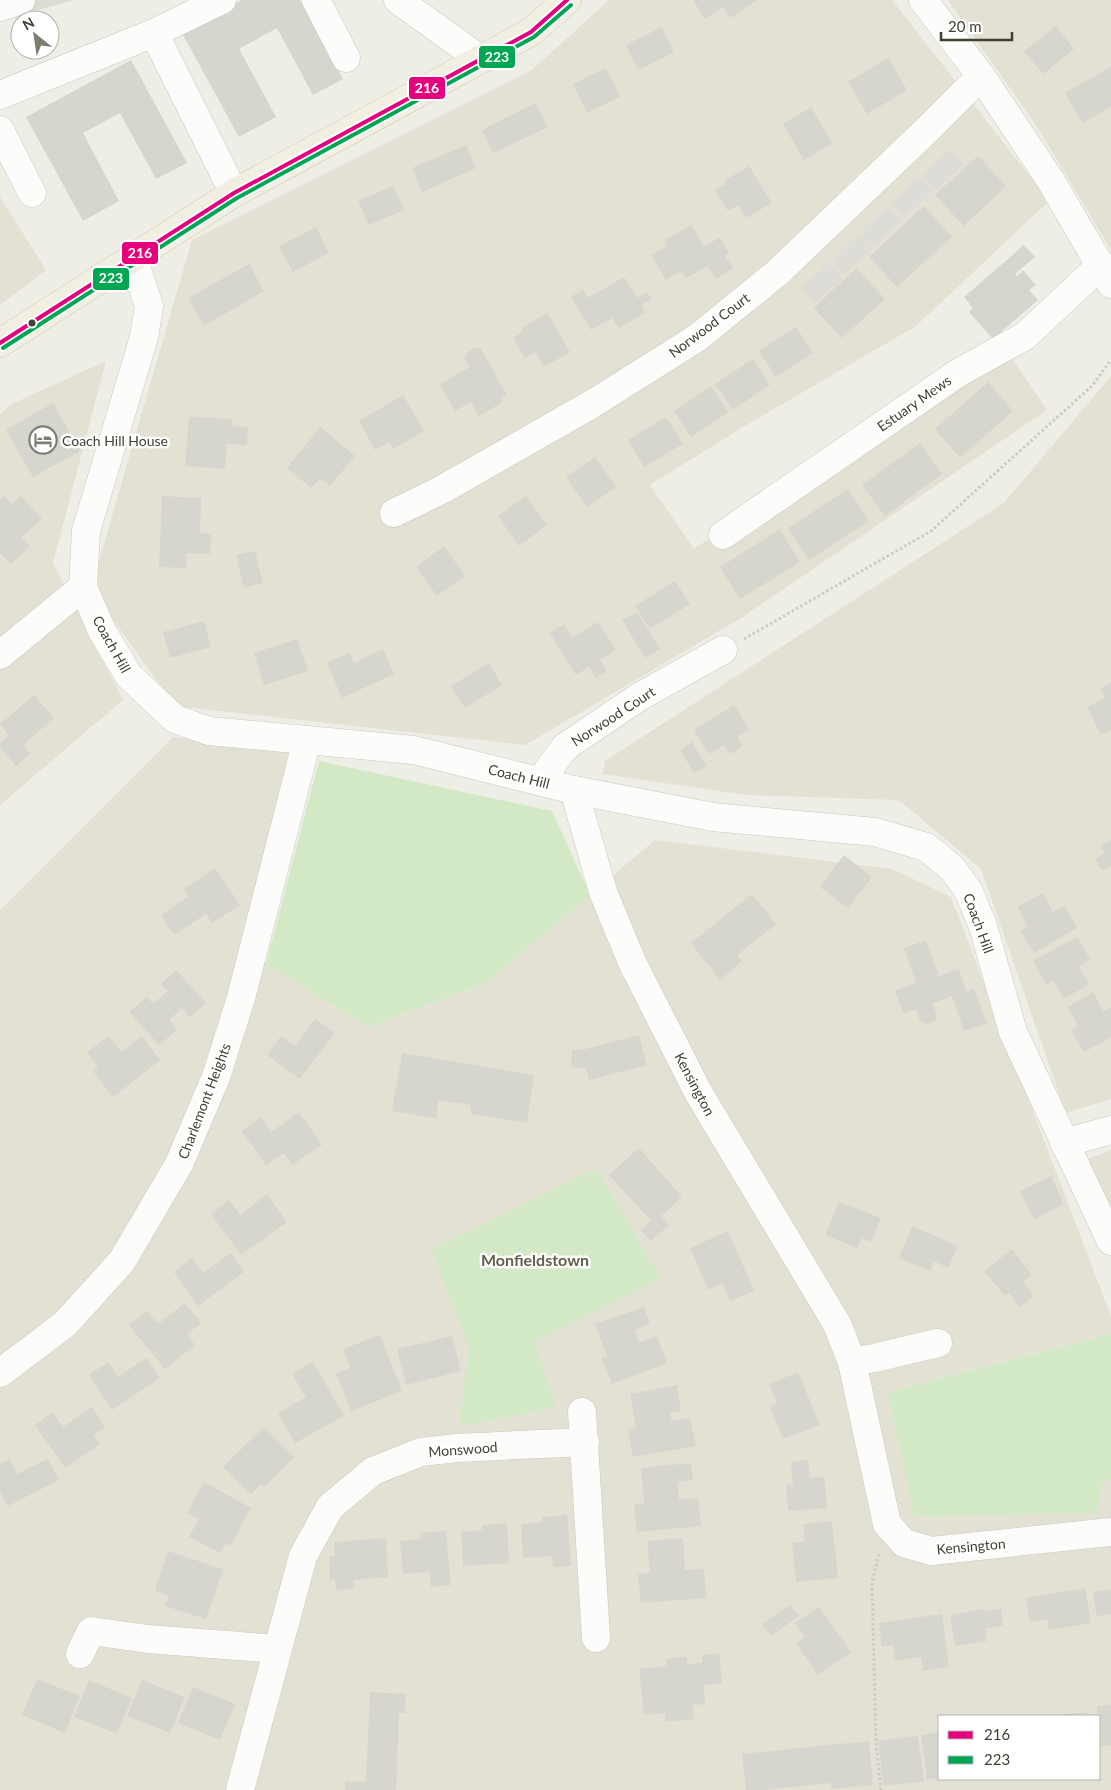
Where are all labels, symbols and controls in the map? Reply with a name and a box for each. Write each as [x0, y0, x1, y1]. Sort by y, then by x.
north arrow [10, 10, 60, 60]
scale bar [941, 10, 1012, 42]
text: N [19, 13, 37, 33]
text: 20 m [948, 17, 982, 35]
line badge: 223 [478, 45, 516, 69]
text: 223 [485, 48, 509, 65]
line badge: 216 [408, 76, 446, 100]
text: 216 [415, 79, 439, 96]
line badge: 216 [121, 241, 159, 265]
text: 216 [128, 244, 152, 261]
line badge: 223 [92, 267, 130, 291]
text: 223 [99, 269, 123, 286]
street label: Norwood Court [665, 289, 753, 361]
unlabelled marker [27, 318, 37, 328]
street label: Estuary Mews [874, 371, 954, 435]
hotel icon: Coach Hill House [28, 425, 58, 455]
place label: Coach Hill House [62, 432, 168, 449]
street label: Coach Hill [89, 612, 135, 676]
street label: Norwood Court [568, 683, 658, 749]
street label: Coach Hill [487, 760, 551, 792]
street label: Coach Hill [960, 891, 998, 955]
street label: Charlemont Heights [174, 1041, 234, 1161]
street label: Kensington [671, 1049, 719, 1119]
district label: Monfieldstown [481, 1250, 589, 1269]
street label: Monswood [428, 1438, 498, 1460]
street label: Kensington [936, 1535, 1006, 1557]
legend [938, 1715, 1101, 1780]
text: 216 [984, 1725, 1010, 1743]
text: 223 [984, 1750, 1010, 1768]

